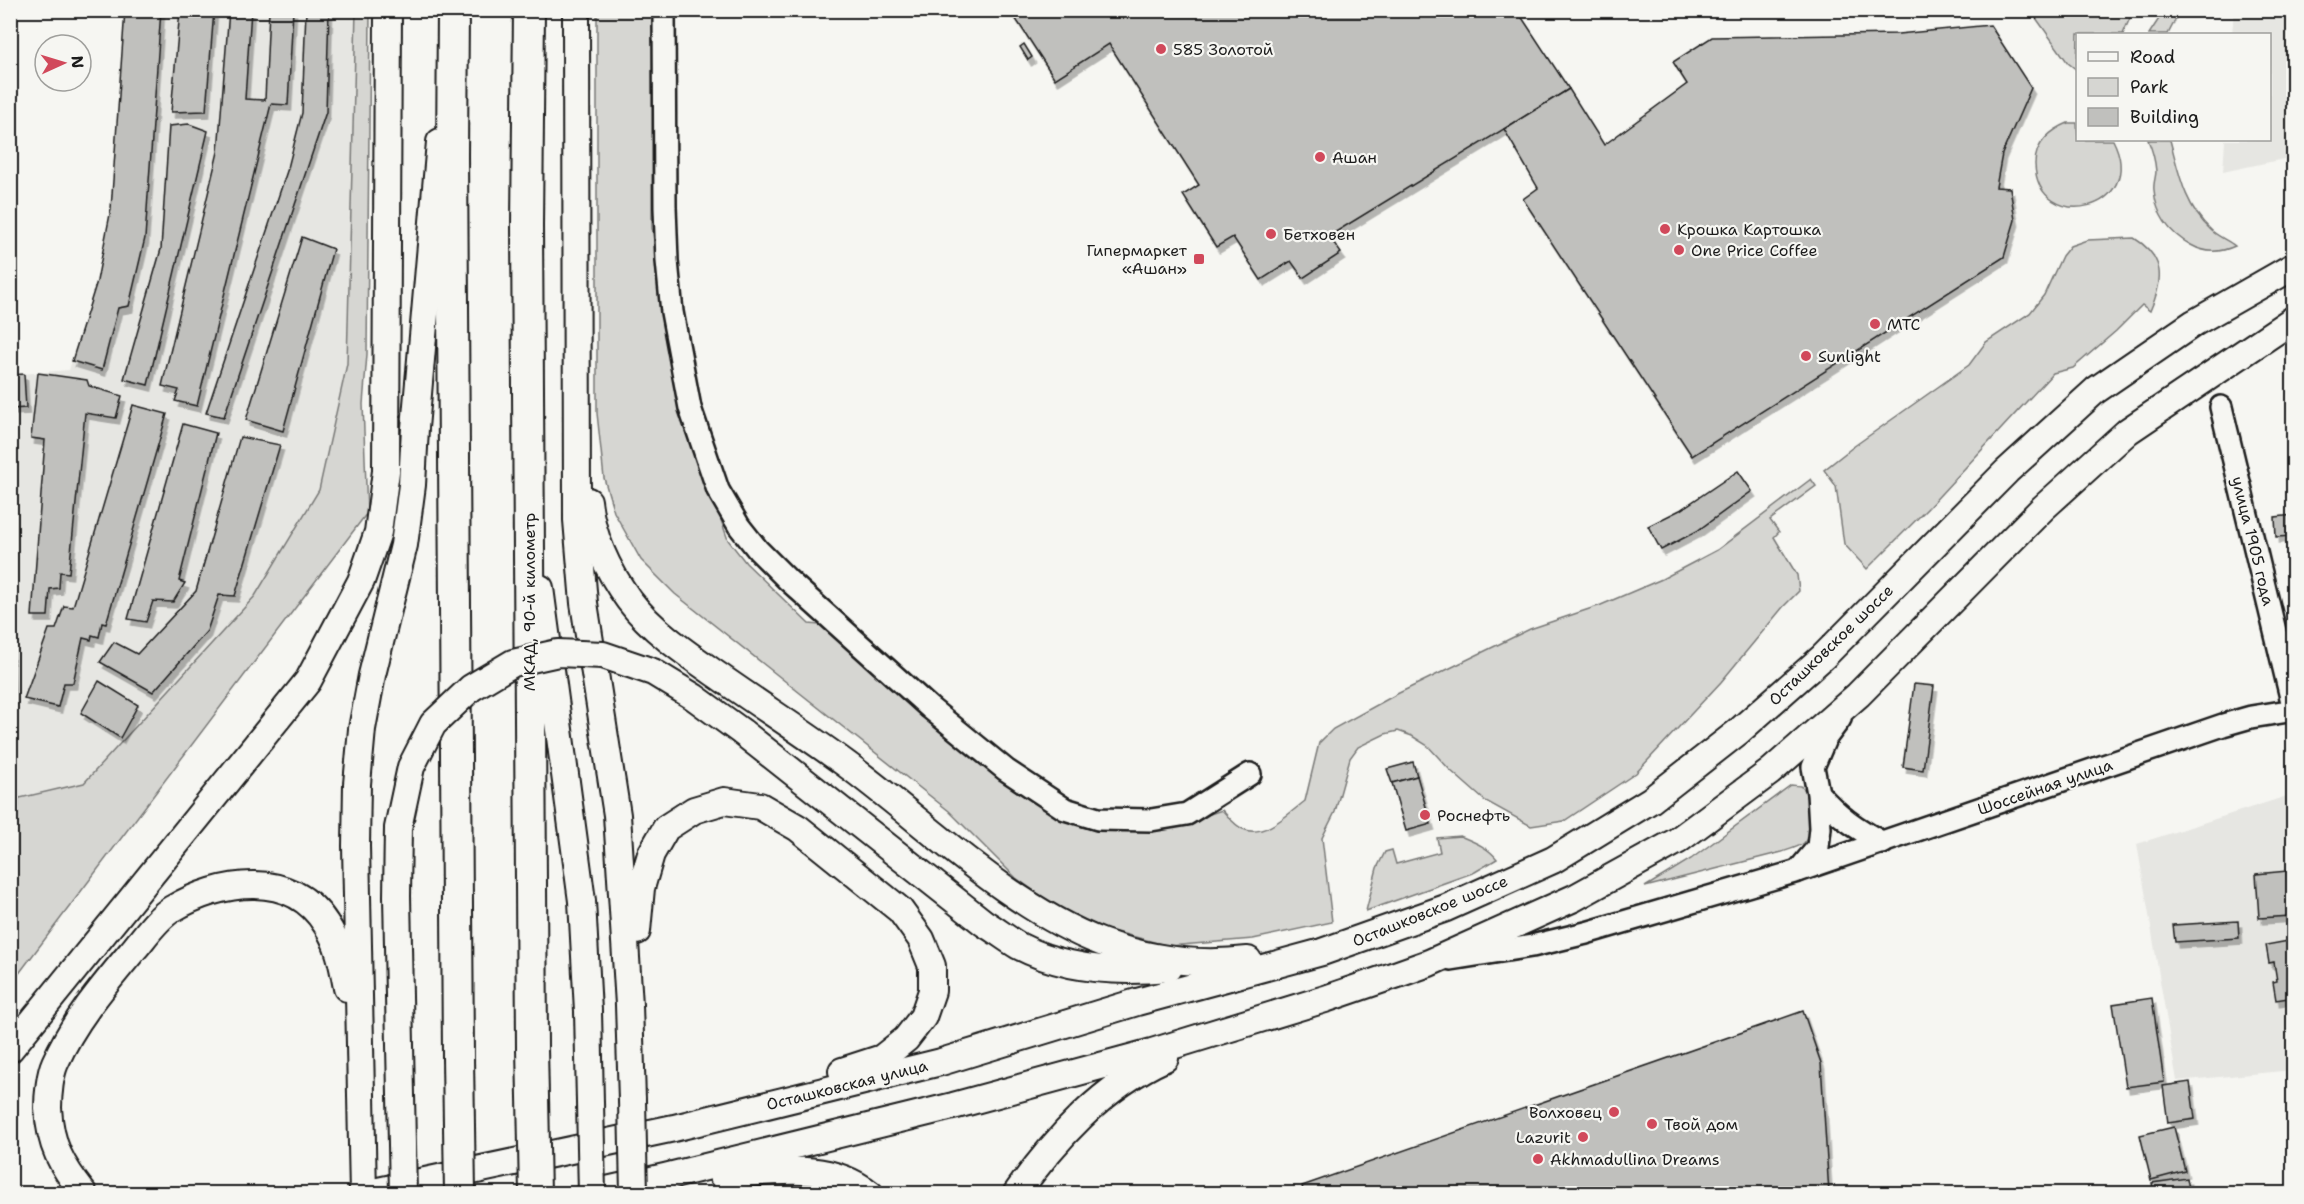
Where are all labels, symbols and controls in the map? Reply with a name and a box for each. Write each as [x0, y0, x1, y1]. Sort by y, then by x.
north arrow [33, 33, 93, 93]
legend [2076, 33, 2271, 141]
place label: 585 Золотой [1173, 39, 1273, 60]
marker: 585 Золотой [1154, 42, 1168, 56]
text: Road [2130, 45, 2175, 69]
text: N [67, 55, 88, 69]
text: Park [2130, 75, 2169, 99]
text: Building [2130, 105, 2199, 129]
place label: Ашан [1332, 147, 1377, 168]
marker: Ашан [1313, 150, 1327, 164]
place label: Крошка Картошка [1677, 219, 1821, 240]
marker: Крошка Картошка [1658, 222, 1672, 236]
place label: Бетховен [1283, 224, 1355, 245]
marker: Бетховен [1264, 227, 1278, 241]
place label: Гипермаркет «Ашан» [1087, 240, 1188, 279]
place label: One Price Coffee [1691, 240, 1818, 261]
marker: One Price Coffee [1672, 243, 1686, 257]
marker: Гипермаркет «Ашан» [1192, 252, 1206, 266]
place label: МТС [1887, 314, 1921, 335]
marker: МТС [1868, 317, 1882, 331]
place label: Sunlight [1818, 346, 1881, 367]
marker: Sunlight [1799, 349, 1813, 363]
street label: улица 1905 года [2227, 474, 2279, 608]
street label: МКАД, 90-й километр [519, 513, 540, 691]
street label: Осташковское шоссе [1764, 580, 1898, 710]
street label: Шоссейная улица [1975, 754, 2115, 820]
place label: Роснефть [1437, 805, 1510, 826]
marker: Роснефть [1418, 808, 1432, 822]
street label: Осташковское шоссе [1349, 870, 1511, 952]
street label: Осташковская улица [764, 1055, 930, 1115]
place label: Волховец [1529, 1102, 1602, 1123]
marker: Волховец [1607, 1105, 1621, 1119]
place label: Твой дом [1664, 1114, 1738, 1135]
marker: Твой дом [1645, 1117, 1659, 1131]
place label: Lazurit [1516, 1127, 1571, 1148]
marker: Lazurit [1576, 1130, 1590, 1144]
place label: Akhmadullina Dreams [1550, 1149, 1720, 1170]
marker: Akhmadullina Dreams [1531, 1152, 1545, 1166]

